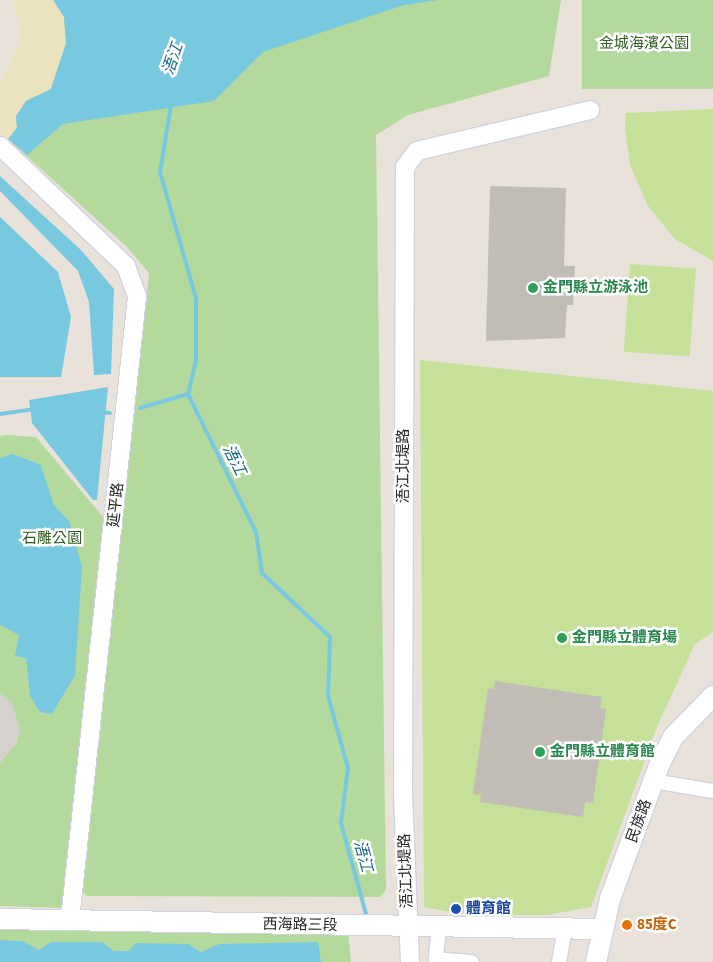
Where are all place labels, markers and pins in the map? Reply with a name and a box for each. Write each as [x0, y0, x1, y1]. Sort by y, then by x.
place label: 金門縣立游泳池 [543, 279, 648, 297]
marker: 金門縣立游泳池 [527, 282, 539, 294]
place label: 金門縣立體育場 [572, 629, 677, 647]
marker: 金門縣立體育場 [556, 632, 568, 644]
place label: 金門縣立體育館 [550, 743, 655, 761]
marker: 金門縣立體育館 [534, 746, 546, 758]
place label: 體育館 [466, 900, 511, 918]
marker: 體育館 [450, 903, 462, 915]
place label: 85度C [637, 916, 677, 934]
marker: 85度C [621, 919, 633, 931]

